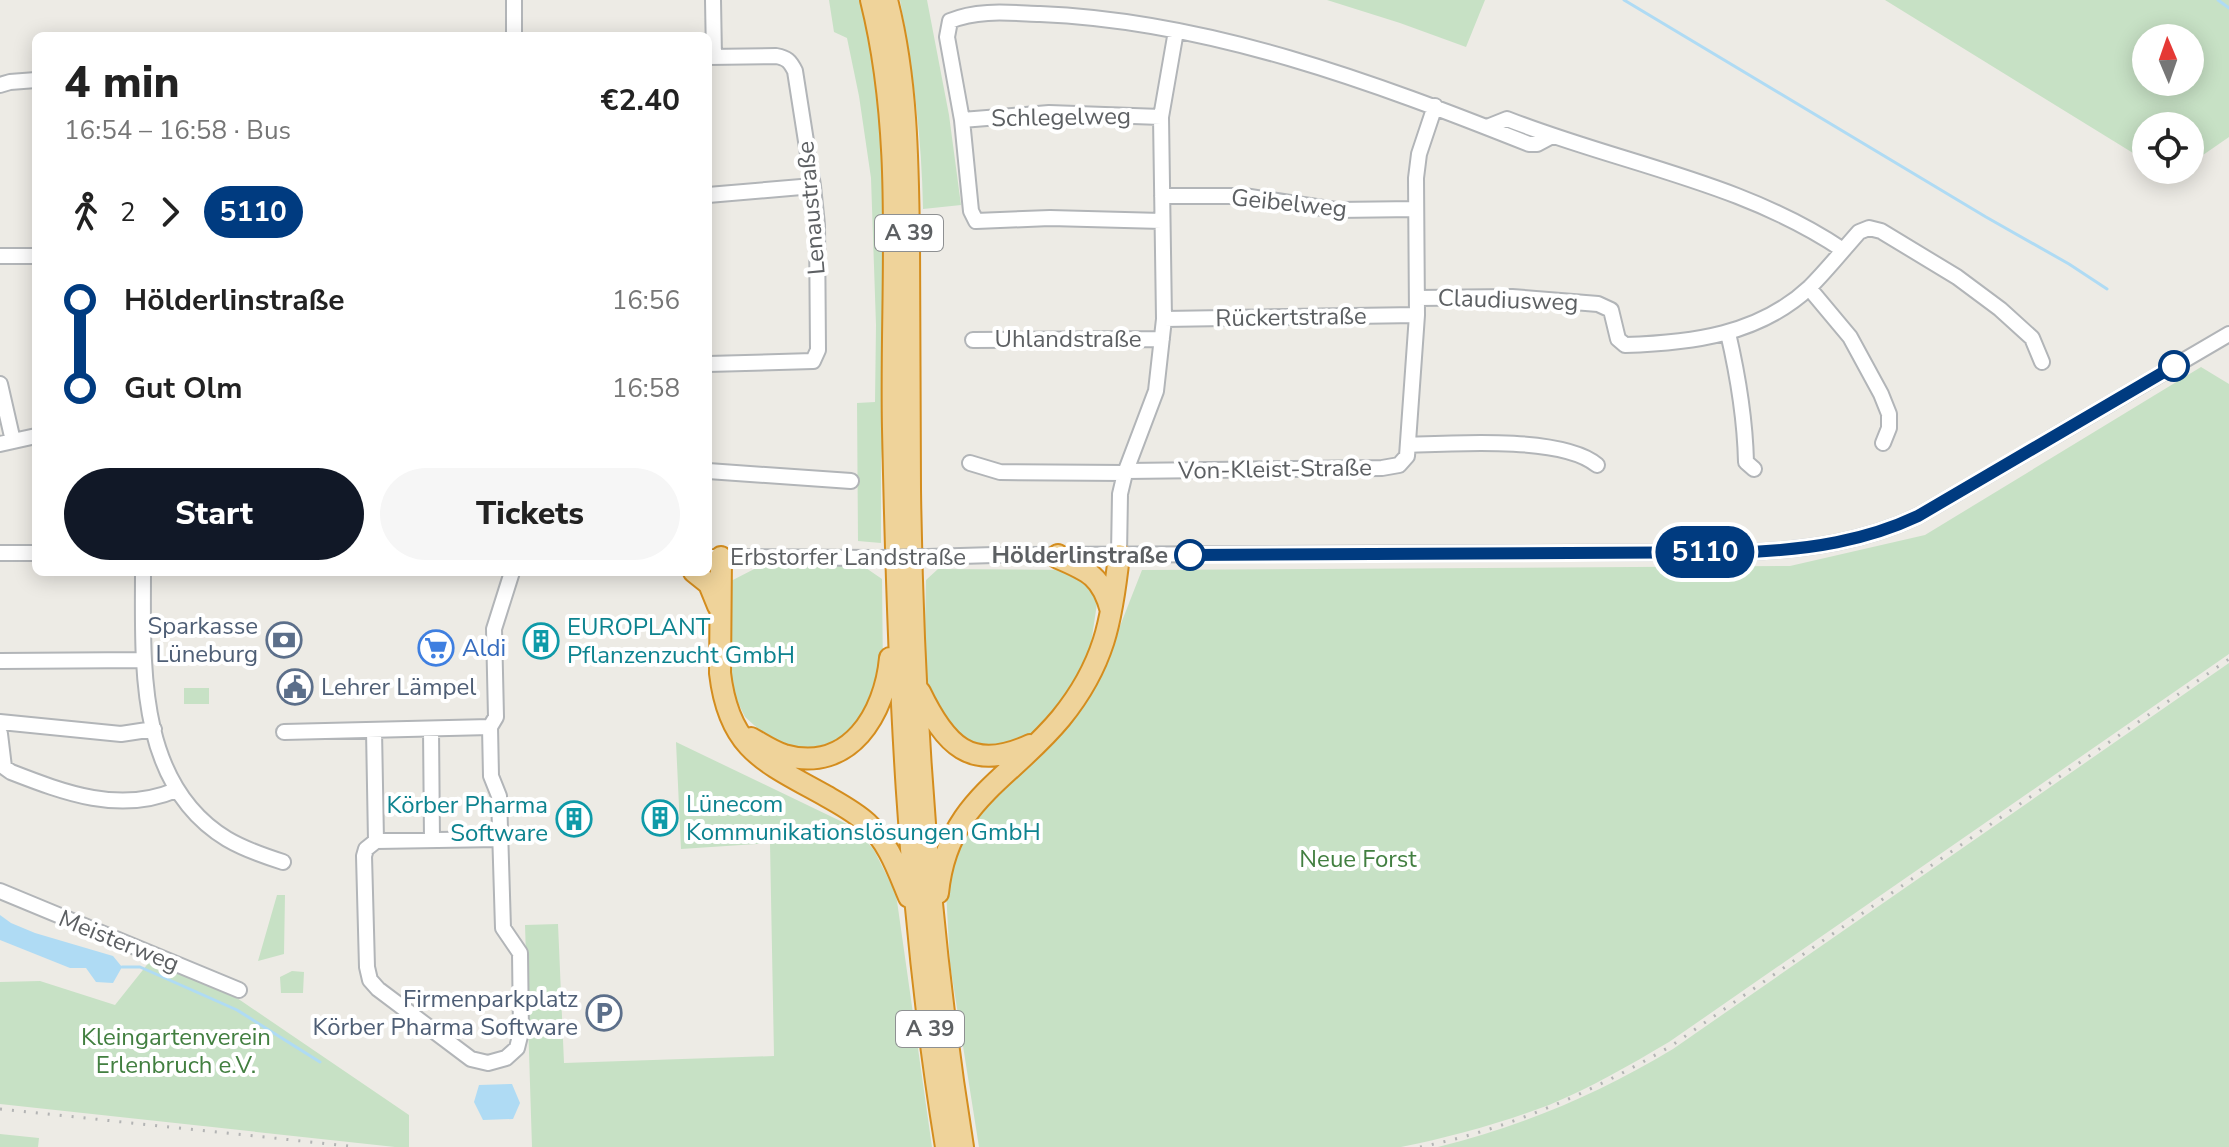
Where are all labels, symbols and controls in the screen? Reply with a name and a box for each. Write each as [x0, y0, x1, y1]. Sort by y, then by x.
north arrow [2132, 24, 2204, 96]
map controls [2132, 24, 2204, 184]
text: 4 min [64, 53, 180, 113]
text: €2.40 [601, 80, 680, 121]
street label: Schlegelweg [991, 100, 1131, 134]
button: locate [2132, 112, 2204, 184]
text: 16:54 – 16:58 · Bus [64, 113, 291, 148]
street label: Lenaustraße [789, 140, 833, 276]
street label: Geibelweg [1230, 181, 1348, 225]
icon: walk [64, 190, 108, 234]
icon: forward [148, 190, 192, 234]
text: 5110 [220, 193, 287, 231]
text: 2 [120, 195, 136, 230]
road number: A 39 [875, 215, 943, 251]
text: Hölderlinstraße [124, 280, 345, 321]
street label: Claudiusweg [1437, 282, 1579, 318]
text: 16:56 [612, 283, 680, 318]
street label: Rückertstraße [1215, 300, 1367, 334]
street label: Uhlandstraße [994, 323, 1142, 355]
unlabelled marker [2159, 351, 2189, 381]
text: Gut Olm [124, 368, 243, 409]
text: 16:58 [612, 371, 680, 406]
street label: Von-Kleist-Straße [1177, 451, 1372, 487]
button: Start [64, 468, 364, 560]
button: Tickets [380, 468, 680, 560]
line badge: 5110 [1649, 526, 1761, 578]
text: 5110 [1671, 533, 1739, 571]
place label: Hölderlinstraße [992, 539, 1168, 571]
marker: Hölderlinstraße [1175, 540, 1205, 570]
street label: Erbstorfer Landstraße [730, 541, 966, 573]
place label: Sparkasse Lüneburg [147, 610, 258, 670]
place label: EUROPLANT Pflanzenzucht GmbH [567, 611, 795, 671]
bank icon: Sparkasse Lüneburg [265, 621, 303, 659]
building icon: EUROPLANT Pflanzenzucht GmbH [522, 622, 560, 660]
supermarket icon: Aldi [417, 629, 455, 667]
place label: Aldi [462, 632, 506, 664]
public building icon: Lehrer Lämpel [276, 668, 314, 706]
place label: Lehrer Lämpel [321, 671, 476, 703]
place label: Lünecom Kommunikationslösungen GmbH [686, 788, 1041, 848]
place label: Körber Pharma Software [386, 789, 548, 849]
building icon: Lünecom Kommunikationslösungen GmbH [641, 799, 679, 837]
building icon: Körber Pharma Software [555, 800, 593, 838]
park label: Neue Forst [1299, 843, 1417, 875]
street label: Meisterweg [54, 902, 184, 980]
place label: Firmenparkplatz Körber Pharma Software [312, 983, 578, 1043]
parking icon: Firmenparkplatz Körber Pharma Software [585, 994, 623, 1032]
road number: A 39 [896, 1011, 964, 1047]
park label: Kleingartenverein Erlenbruch e.V. [81, 1021, 271, 1081]

